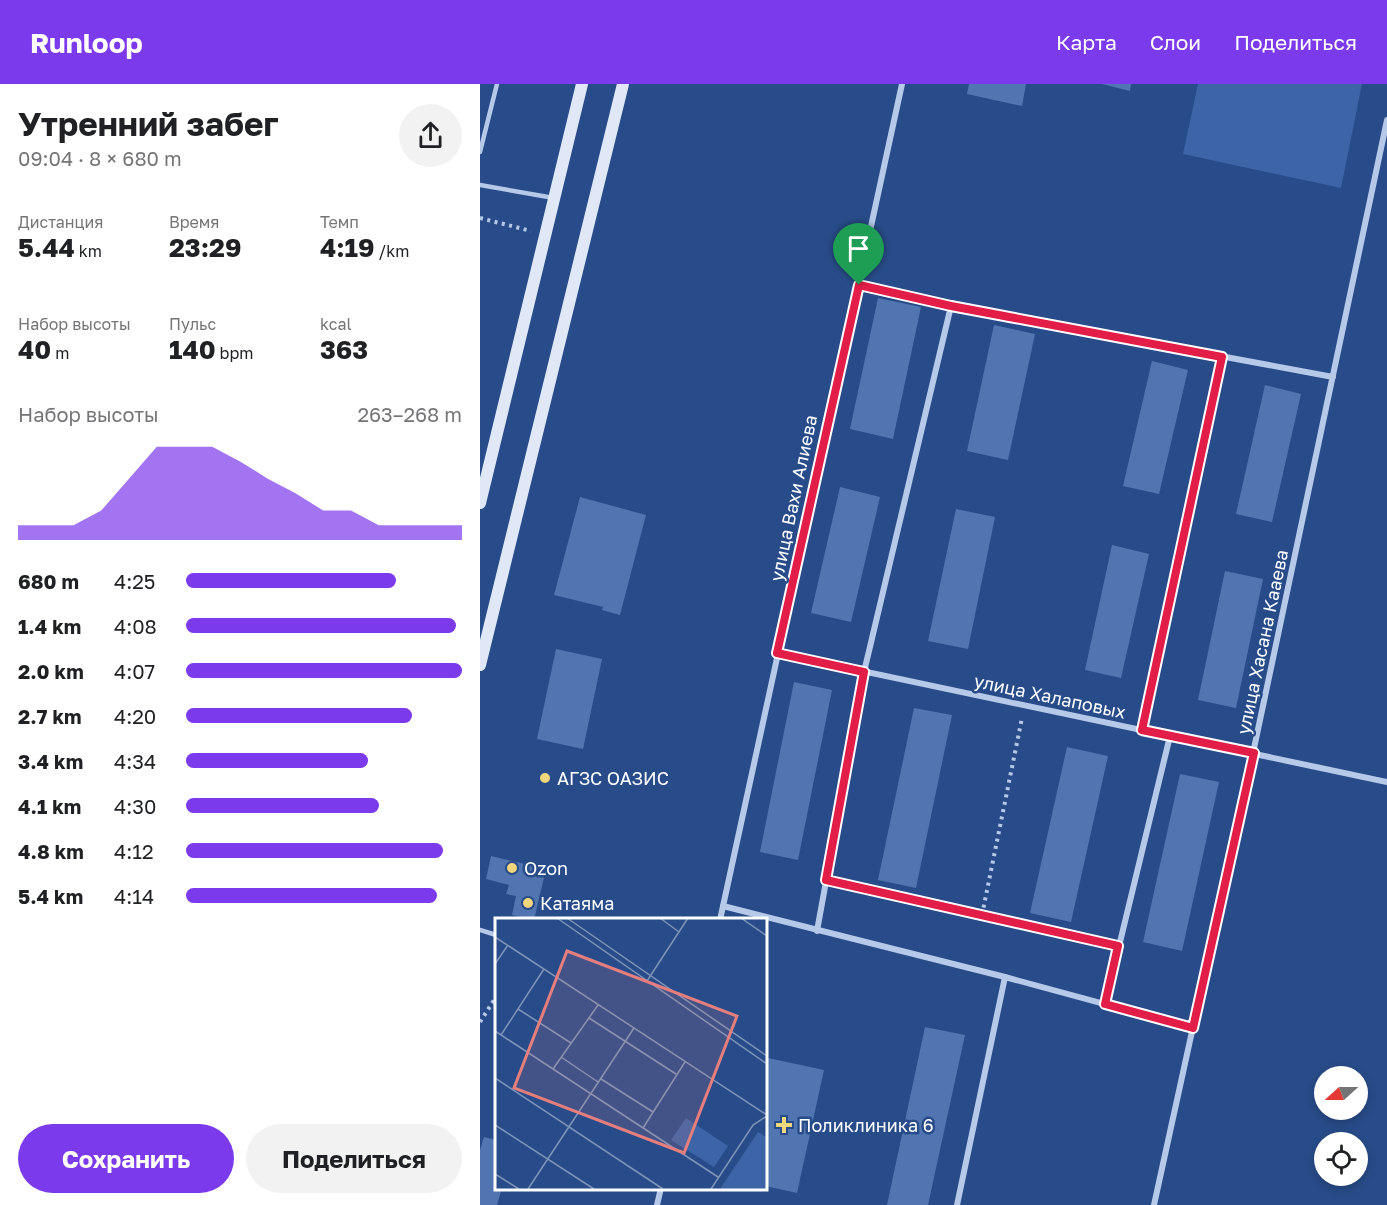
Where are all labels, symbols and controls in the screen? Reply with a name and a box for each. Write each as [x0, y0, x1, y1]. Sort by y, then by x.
text: Runloop [30, 26, 143, 59]
text: Карта [1056, 29, 1117, 55]
text: Слои [1150, 29, 1201, 55]
text: Поделиться [1234, 29, 1357, 55]
text: Утренний забег [18, 104, 279, 143]
button: share [399, 104, 462, 167]
text: 09:04 · 8 × 680 m [18, 146, 182, 170]
text: Дистанция [18, 212, 103, 232]
text: Время [169, 212, 219, 232]
text: Темп [320, 212, 359, 232]
pin [833, 223, 884, 285]
text: 5.44 [18, 232, 75, 263]
text: 23:29 [169, 232, 241, 263]
text: 4:19 [320, 232, 374, 263]
icon: arrive [842, 232, 875, 265]
text: km [75, 241, 102, 261]
text: /km [374, 241, 409, 261]
text: Набор высоты [18, 314, 131, 334]
text: Пульс [169, 314, 216, 334]
text: kcal [320, 314, 352, 334]
text: 40 [18, 334, 51, 365]
text: 140 [169, 334, 216, 365]
text: 363 [320, 334, 368, 365]
text: m [51, 343, 69, 363]
text: bpm [216, 343, 253, 363]
text: Набор высоты [18, 402, 159, 426]
text: 263–268 m [357, 402, 462, 426]
street label: улица Вахи Алиева [765, 413, 821, 583]
street label: улица Хасана Кааева [1232, 548, 1292, 736]
text: 680 m [18, 569, 79, 593]
text: 4:25 [114, 569, 155, 593]
text: 1.4 km [18, 614, 81, 638]
text: 4:08 [114, 614, 157, 638]
text: 2.0 km [18, 659, 84, 683]
text: 4:07 [114, 659, 155, 683]
street label: улица Халаповых [972, 669, 1128, 723]
text: 2.7 km [18, 704, 82, 728]
text: 4:20 [114, 704, 156, 728]
text: 3.4 km [18, 749, 83, 773]
text: 4:34 [114, 749, 156, 773]
place label: АГЗС ОАЗИС [557, 767, 669, 789]
marker: АГЗС ОАЗИС [538, 771, 552, 785]
text: 4.1 km [18, 794, 81, 818]
text: 4:30 [114, 794, 156, 818]
text: 4.8 km [18, 839, 84, 863]
text: 4:12 [114, 839, 154, 863]
place label: Ozon [524, 857, 568, 879]
marker: Ozon [505, 861, 519, 875]
text: 5.4 km [18, 884, 83, 908]
text: 4:14 [114, 884, 154, 908]
place label: Катаяма [540, 892, 614, 914]
marker: Катаяма [521, 896, 535, 910]
inset map [495, 918, 766, 1190]
north arrow [1314, 1066, 1368, 1120]
map controls [1314, 1066, 1368, 1186]
place label: Поликлиника 6 [798, 1114, 934, 1136]
marker: Поликлиника 6 [775, 1116, 793, 1134]
button: Сохранить [18, 1124, 234, 1193]
button: Поделиться [246, 1124, 462, 1193]
button: locate [1314, 1132, 1368, 1186]

